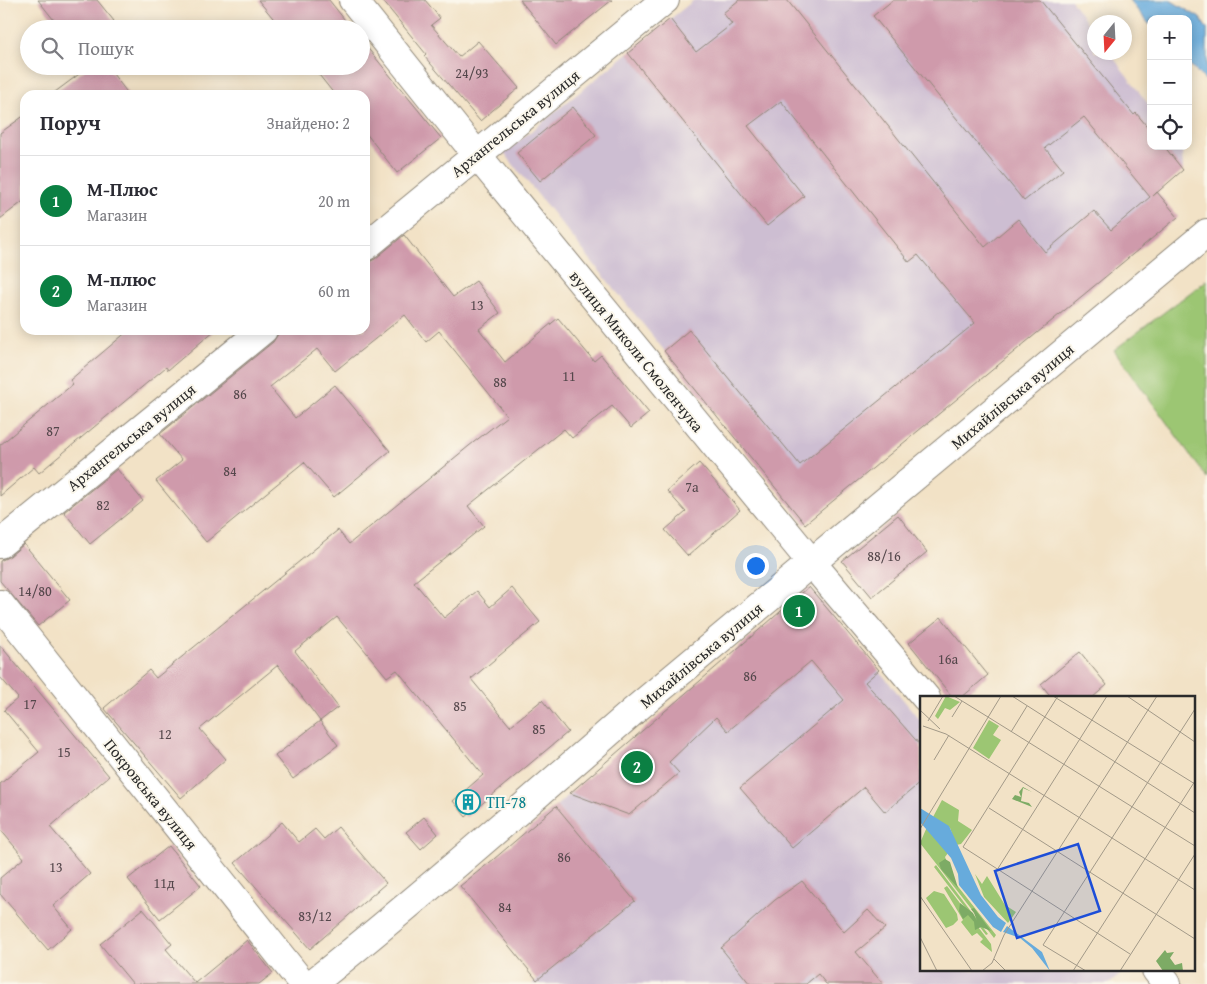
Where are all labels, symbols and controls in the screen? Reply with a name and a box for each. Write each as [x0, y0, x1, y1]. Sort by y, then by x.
north arrow [1087, 15, 1132, 60]
map controls [1147, 15, 1192, 150]
button: + [1147, 15, 1192, 60]
search box [20, 20, 370, 75]
icon: search [38, 34, 66, 62]
text: Пошук [78, 34, 134, 62]
button: − [1147, 60, 1192, 105]
street label: Архангельська вулиця [445, 63, 585, 183]
house number: 24/93 [455, 63, 489, 83]
button: locate [1147, 105, 1192, 150]
text: Поруч [40, 107, 101, 138]
text: Знайдено: 2 [267, 111, 350, 135]
text: М-Плюс [87, 175, 158, 203]
text: 1 [52, 189, 60, 213]
text: 20 m [318, 189, 350, 213]
text: Магазин [87, 203, 147, 227]
text: М-плюс [87, 265, 156, 293]
street label: вулиця Миколи Смоленчука [564, 265, 710, 437]
text: 2 [52, 279, 60, 303]
text: 60 m [318, 279, 350, 303]
text: Магазин [87, 293, 147, 317]
house number: 13 [470, 295, 484, 315]
street label: Михайлівська вулиця [945, 337, 1079, 455]
house number: 11 [562, 366, 576, 386]
house number: 88 [493, 372, 507, 392]
street label: Архангельська вулиця [61, 377, 201, 497]
house number: 86 [233, 384, 247, 404]
house number: 87 [46, 421, 60, 441]
house number: 84 [223, 461, 237, 481]
house number: 7а [685, 477, 699, 497]
house number: 82 [96, 495, 110, 515]
house number: 88/16 [867, 546, 901, 566]
your location [743, 553, 769, 579]
house number: 14/80 [18, 581, 52, 601]
pin: 1 [783, 592, 815, 630]
street label: Михайлівська вулиця [634, 596, 768, 714]
house number: 16а [938, 649, 958, 669]
house number: 86 [743, 666, 757, 686]
house number: 17 [23, 694, 37, 714]
house number: 85 [453, 696, 467, 716]
inset map [920, 696, 1194, 972]
house number: 85 [532, 719, 546, 739]
house number: 12 [158, 724, 172, 744]
street label: Покровська вулиця [99, 733, 203, 855]
house number: 15 [57, 742, 71, 762]
pin: 2 [621, 748, 653, 786]
building icon: ТП-78 [455, 789, 481, 815]
place label: ТП-78 [486, 790, 526, 814]
house number: 86 [557, 847, 571, 867]
house number: 13 [49, 857, 63, 877]
house number: 11д [153, 873, 175, 893]
house number: 84 [498, 897, 512, 917]
house number: 83/12 [298, 906, 332, 926]

